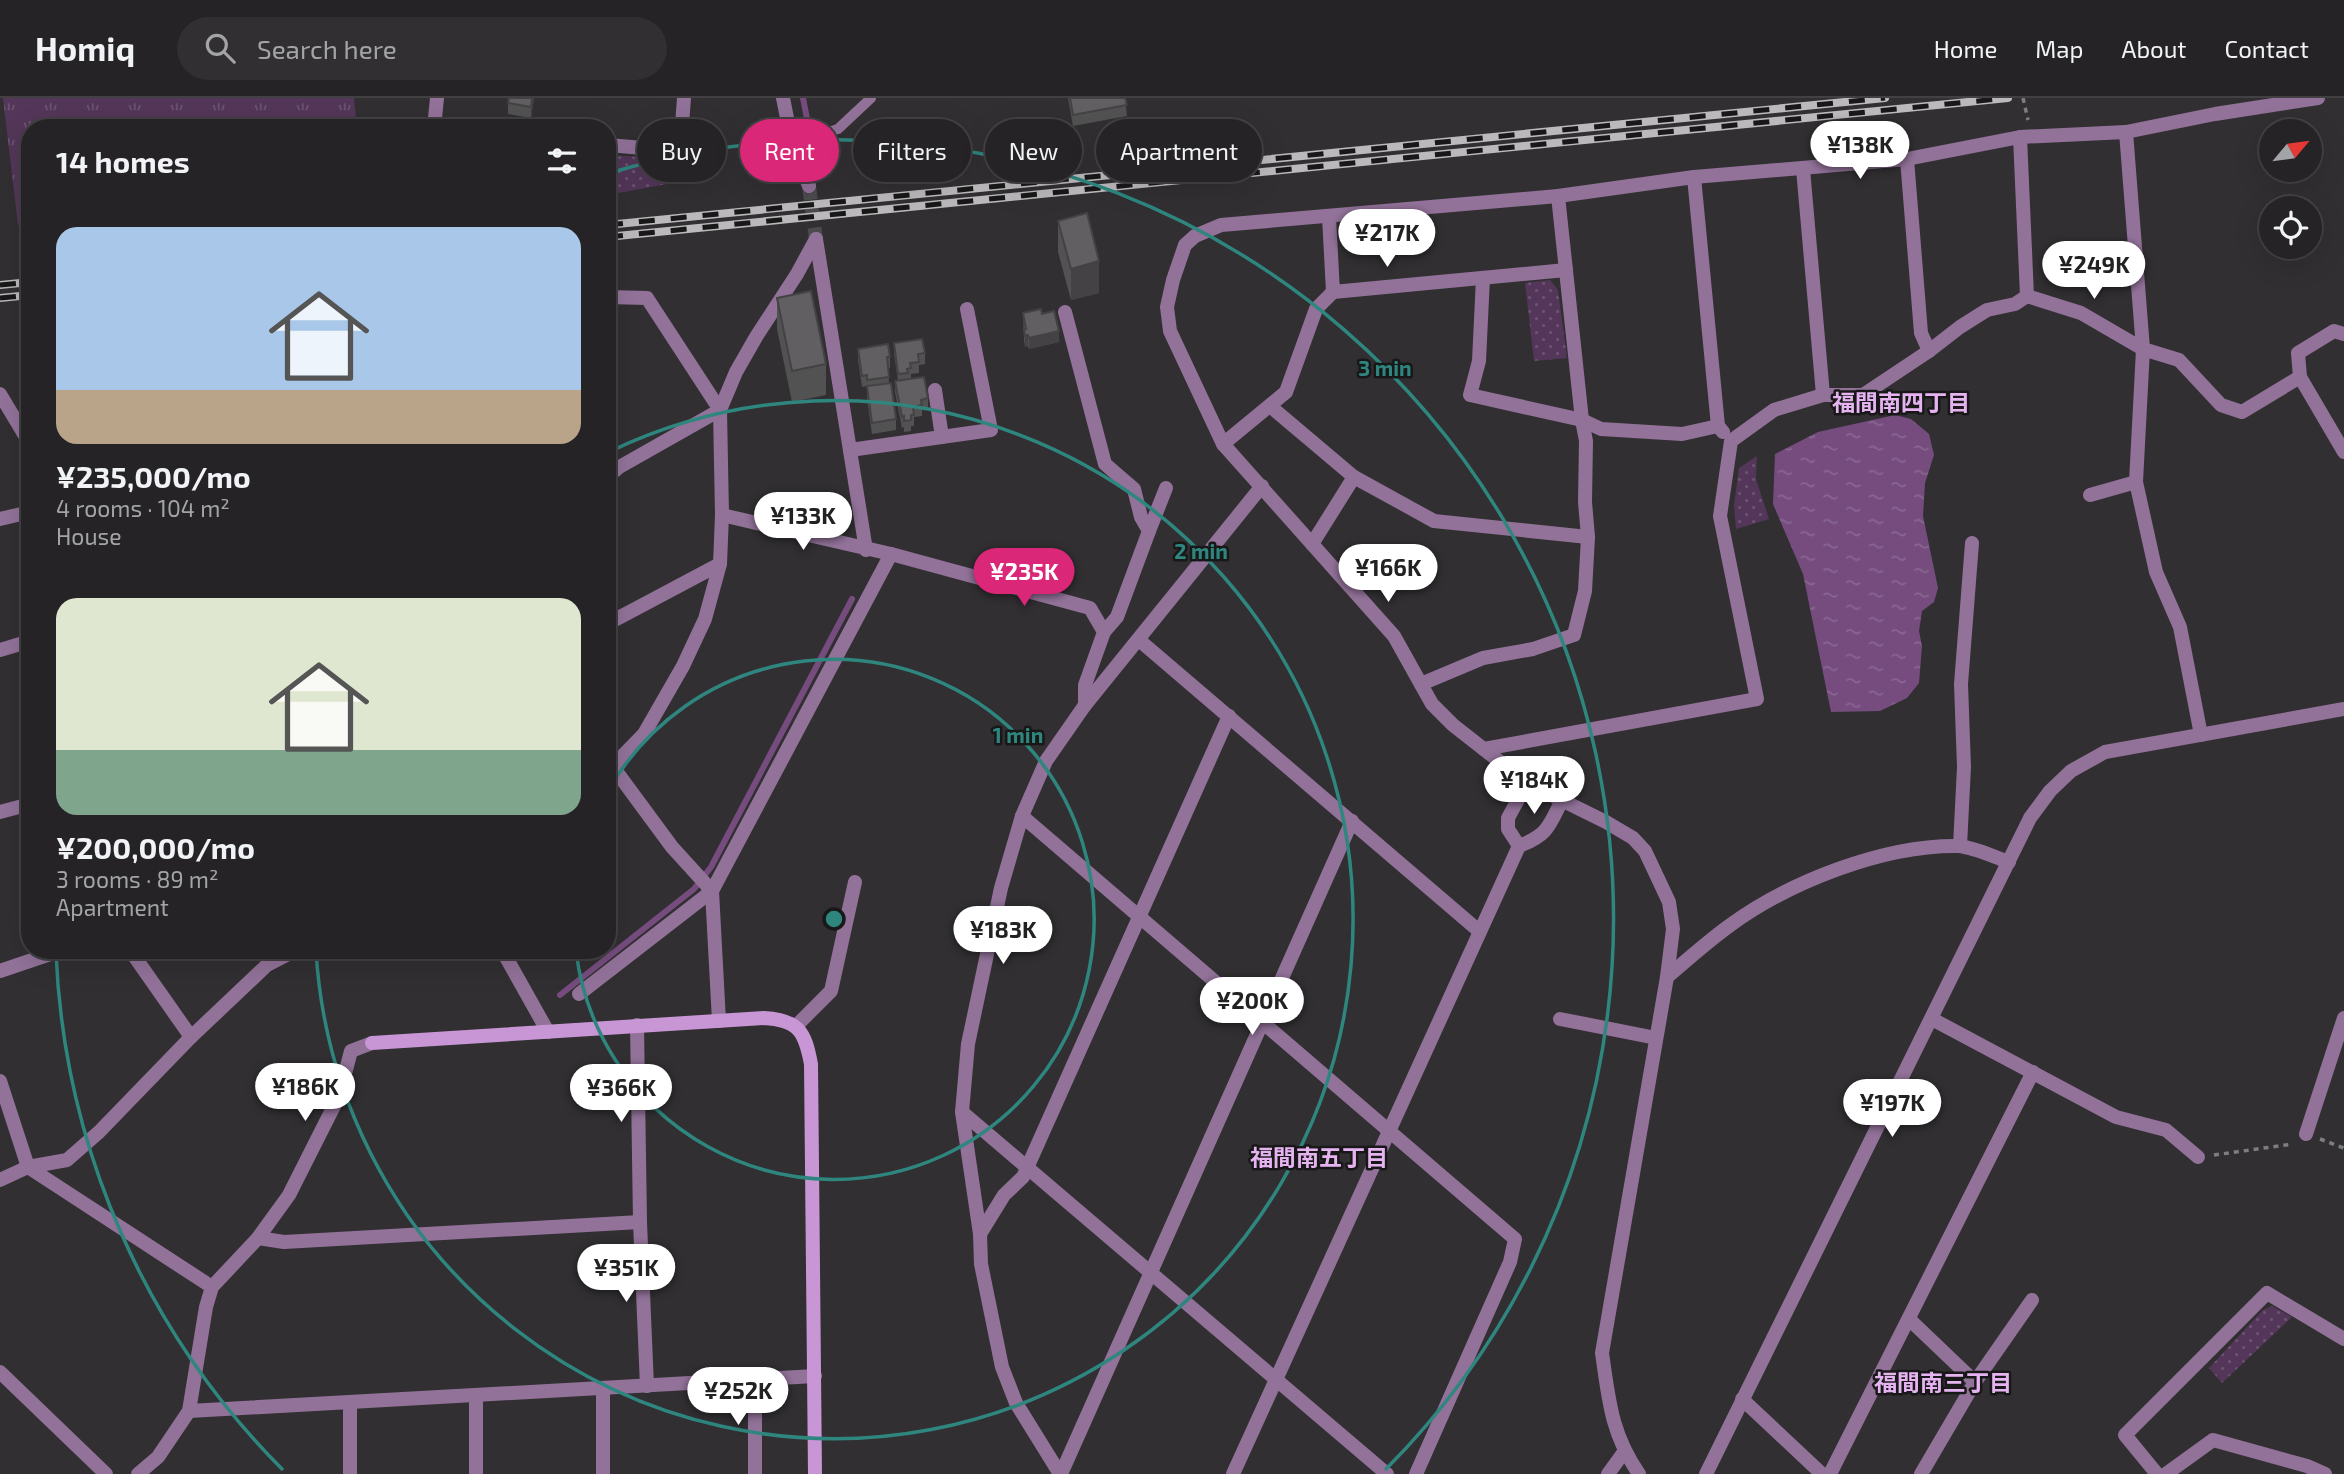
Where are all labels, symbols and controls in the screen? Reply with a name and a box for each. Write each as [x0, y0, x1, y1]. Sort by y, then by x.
search box [177, 17, 667, 80]
text: Homiq [35, 28, 135, 68]
icon: search [201, 29, 239, 67]
text: Search here [257, 33, 397, 64]
text: Home [1934, 34, 1997, 63]
text: Map [2035, 34, 2083, 63]
text: About [2121, 34, 2187, 63]
text: Contact [2225, 34, 2309, 63]
chip: Buy [637, 119, 726, 182]
chip: Rent [740, 119, 839, 182]
chip: Filters [853, 119, 971, 182]
chip: New [985, 119, 1082, 182]
chip: Apartment [1096, 119, 1262, 182]
north arrow [2259, 119, 2322, 182]
map controls [2259, 119, 2322, 259]
pin: ¥138K [1811, 122, 1909, 181]
text: ¥138K [1826, 130, 1894, 158]
icon: filters [543, 142, 581, 180]
text: 14 homes [56, 143, 190, 179]
button: locate [2259, 196, 2322, 259]
pin: ¥217K [1338, 209, 1436, 269]
text: ¥217K [1354, 218, 1420, 246]
pin: ¥249K [2045, 242, 2143, 301]
text: ¥249K [2058, 250, 2130, 278]
icon: home [256, 273, 382, 399]
text: 3 min [1358, 355, 1412, 380]
district label: 福間南四丁目 [1832, 388, 1970, 416]
text: ¥235,000/mo [56, 458, 251, 494]
pin: ¥133K [754, 492, 852, 552]
text: 4 rooms · 104 m² [56, 494, 230, 522]
text: ¥133K [770, 501, 836, 529]
text: House [56, 522, 122, 550]
text: 2 min [1174, 538, 1228, 563]
pin: ¥166K [1339, 545, 1437, 604]
pin: ¥235K [975, 548, 1073, 608]
text: ¥166K [1355, 553, 1421, 581]
text: ¥235K [990, 557, 1058, 585]
icon: home [256, 644, 382, 770]
text: 1 min [993, 722, 1043, 747]
pin: ¥184K [1485, 756, 1583, 816]
text: ¥184K [1500, 765, 1568, 793]
text: ¥200,000/mo [56, 829, 255, 865]
text: 3 rooms · 89 m² [56, 865, 218, 893]
text: Apartment [56, 893, 169, 921]
pin: ¥183K [954, 906, 1052, 966]
centre of rings [822, 907, 846, 931]
text: ¥183K [969, 915, 1037, 943]
pin: ¥200K [1203, 978, 1301, 1037]
text: ¥200K [1216, 986, 1288, 1014]
pin: ¥186K [256, 1063, 354, 1123]
pin: ¥366K [572, 1065, 670, 1124]
text: ¥186K [271, 1072, 339, 1100]
text: ¥366K [586, 1073, 656, 1101]
pin: ¥197K [1843, 1080, 1941, 1139]
text: ¥197K [1859, 1088, 1925, 1116]
district label: 福間南五丁目 [1250, 1143, 1388, 1171]
pin: ¥351K [577, 1244, 675, 1304]
text: ¥351K [593, 1253, 659, 1281]
pin: ¥252K [689, 1368, 787, 1427]
district label: 福間南三丁目 [1874, 1368, 2012, 1396]
text: ¥252K [703, 1376, 773, 1404]

